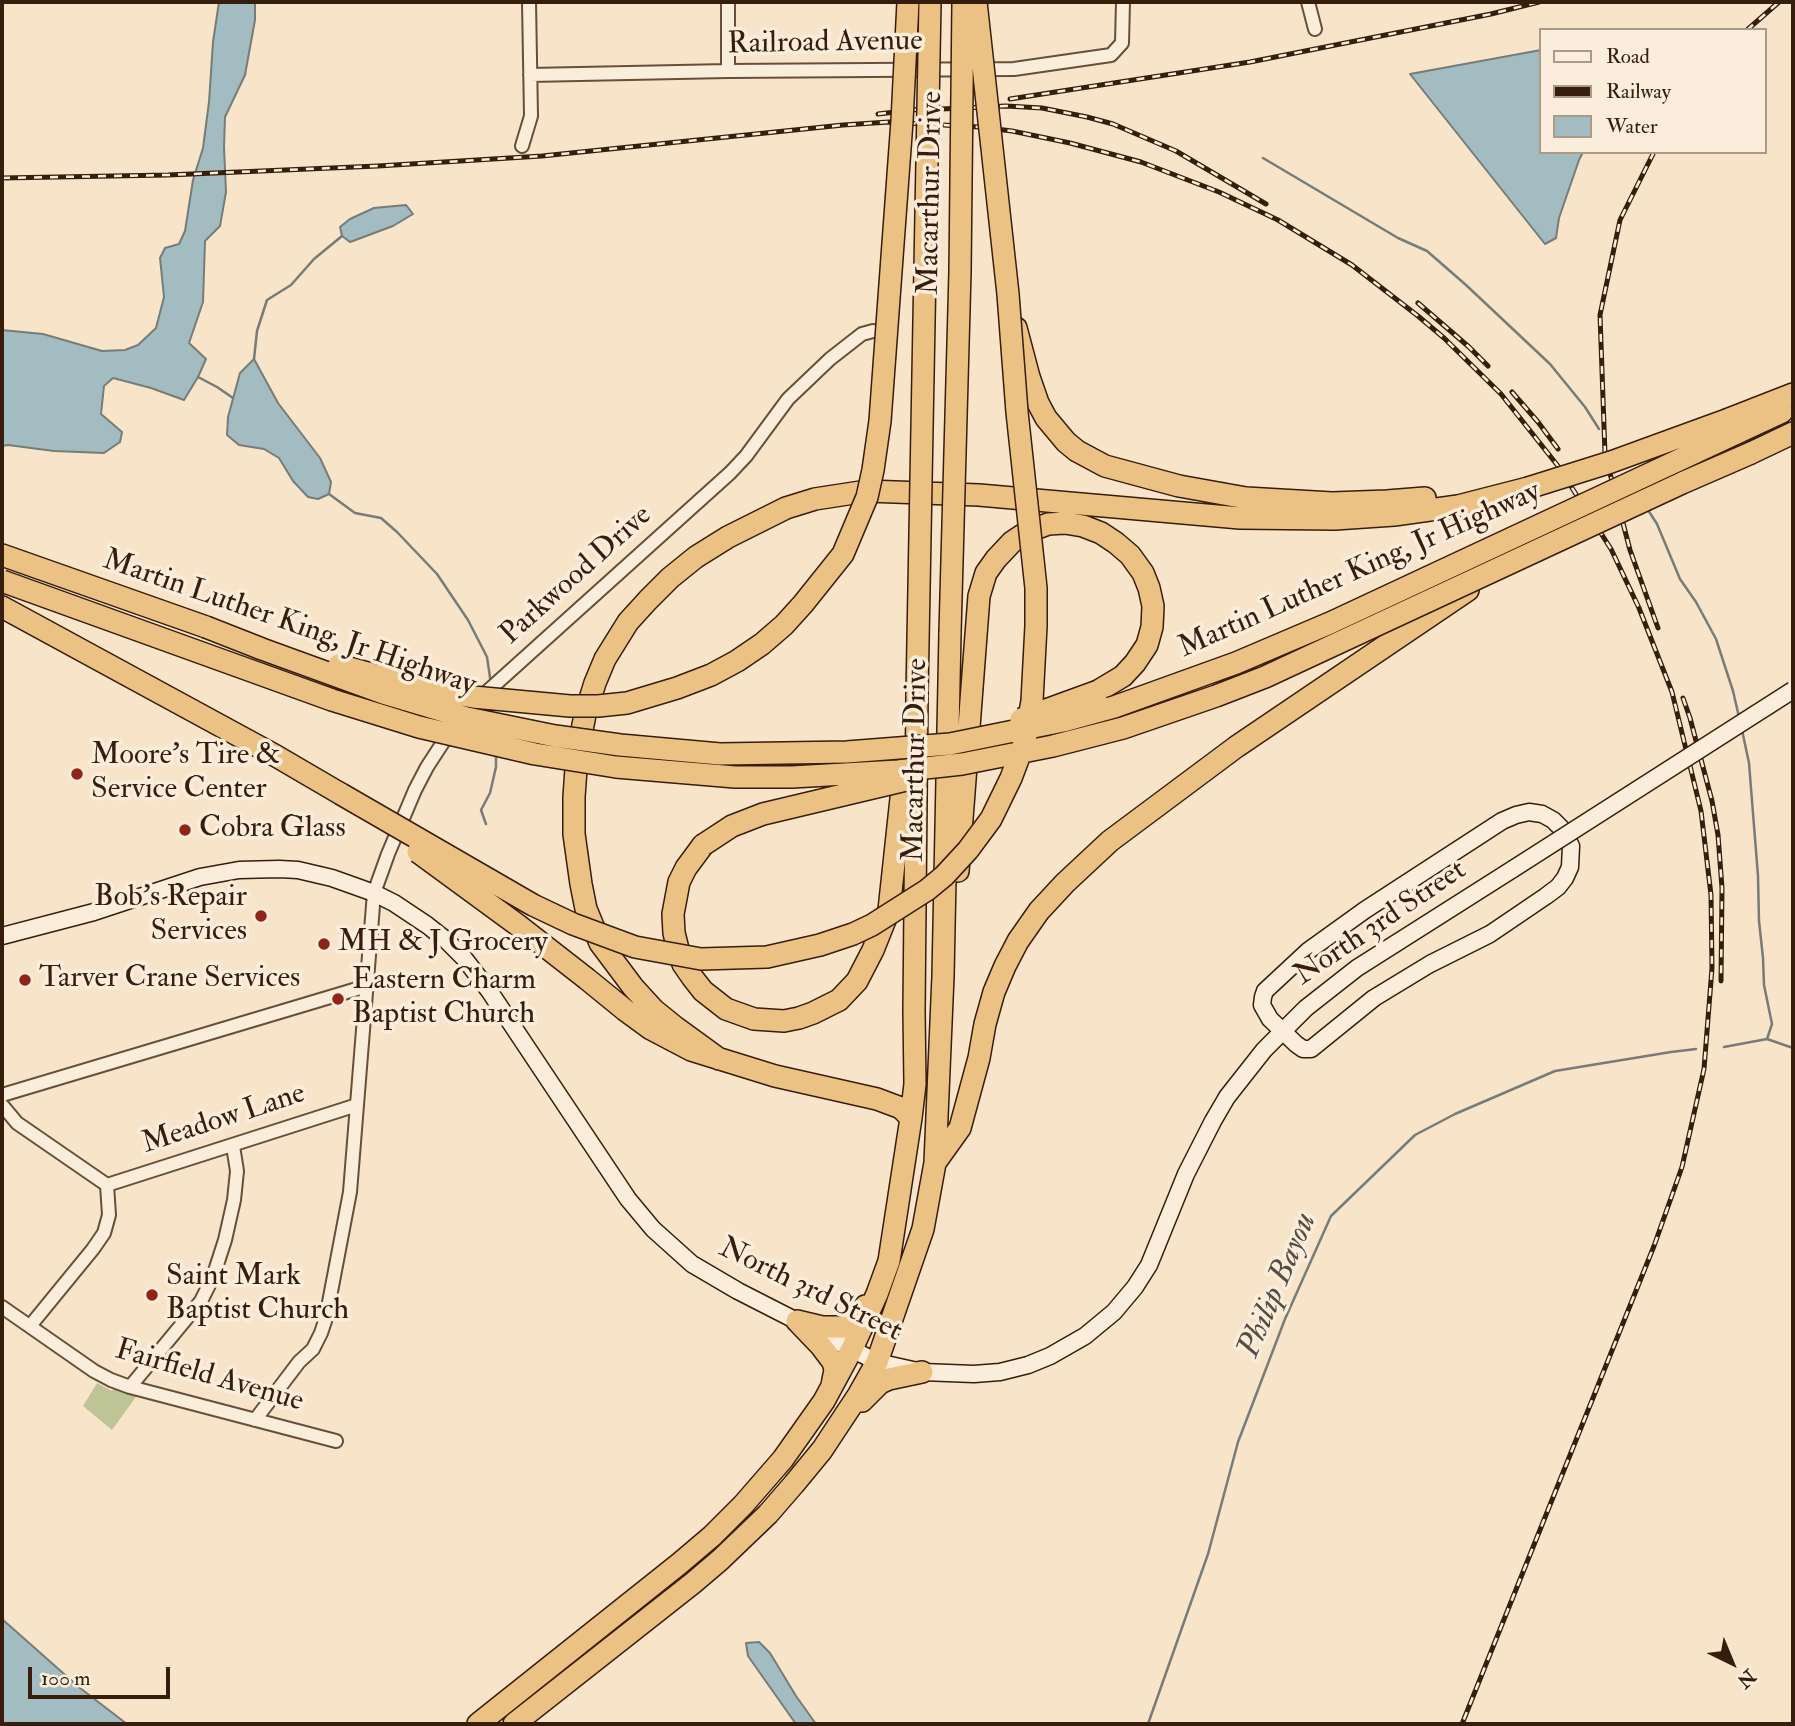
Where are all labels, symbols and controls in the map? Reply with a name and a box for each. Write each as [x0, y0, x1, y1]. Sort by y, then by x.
street label: Railroad Avenue [727, 24, 923, 64]
legend [1540, 28, 1767, 154]
text: Road [1606, 43, 1650, 70]
text: Railway [1606, 78, 1671, 105]
street label: Macarthur Drive [912, 91, 952, 295]
text: Water [1606, 113, 1658, 140]
street label: Martin Luther King, Jr Highway [1174, 475, 1546, 667]
street label: Parkwood Drive [494, 499, 660, 653]
street label: Martin Luther King, Jr Highway [98, 543, 480, 705]
street label: Macarthur Drive [897, 658, 937, 862]
place label: Moore's Tire & Service Center [91, 739, 281, 810]
marker: Moore's Tire & Service Center [69, 766, 85, 782]
place label: Cobra Glass [199, 812, 346, 848]
marker: Cobra Glass [177, 822, 193, 838]
street label: North 3rd Street [1288, 853, 1474, 995]
place label: Bob's Repair Services [94, 881, 247, 951]
marker: Bob's Repair Services [253, 908, 269, 924]
place label: MH & J Grocery [338, 926, 548, 962]
marker: MH & J Grocery [316, 936, 332, 952]
place label: Tarver Crane Services [39, 962, 300, 998]
place label: Eastern Charm Baptist Church [352, 964, 536, 1034]
marker: Tarver Crane Services [17, 972, 33, 988]
marker: Eastern Charm Baptist Church [330, 991, 346, 1007]
street label: Meadow Lane [138, 1077, 310, 1163]
water label: Philip Bayou [1231, 1208, 1327, 1364]
street label: North 3rd Street [712, 1231, 908, 1351]
place label: Saint Mark Baptist Church [166, 1260, 349, 1330]
marker: Saint Mark Baptist Church [144, 1287, 160, 1303]
street label: Fairfield Avenue [111, 1333, 307, 1421]
north arrow [1697, 1628, 1767, 1698]
scale bar [32, 1652, 173, 1696]
text: N [1732, 1664, 1761, 1693]
text: 100 m [41, 1665, 91, 1692]

